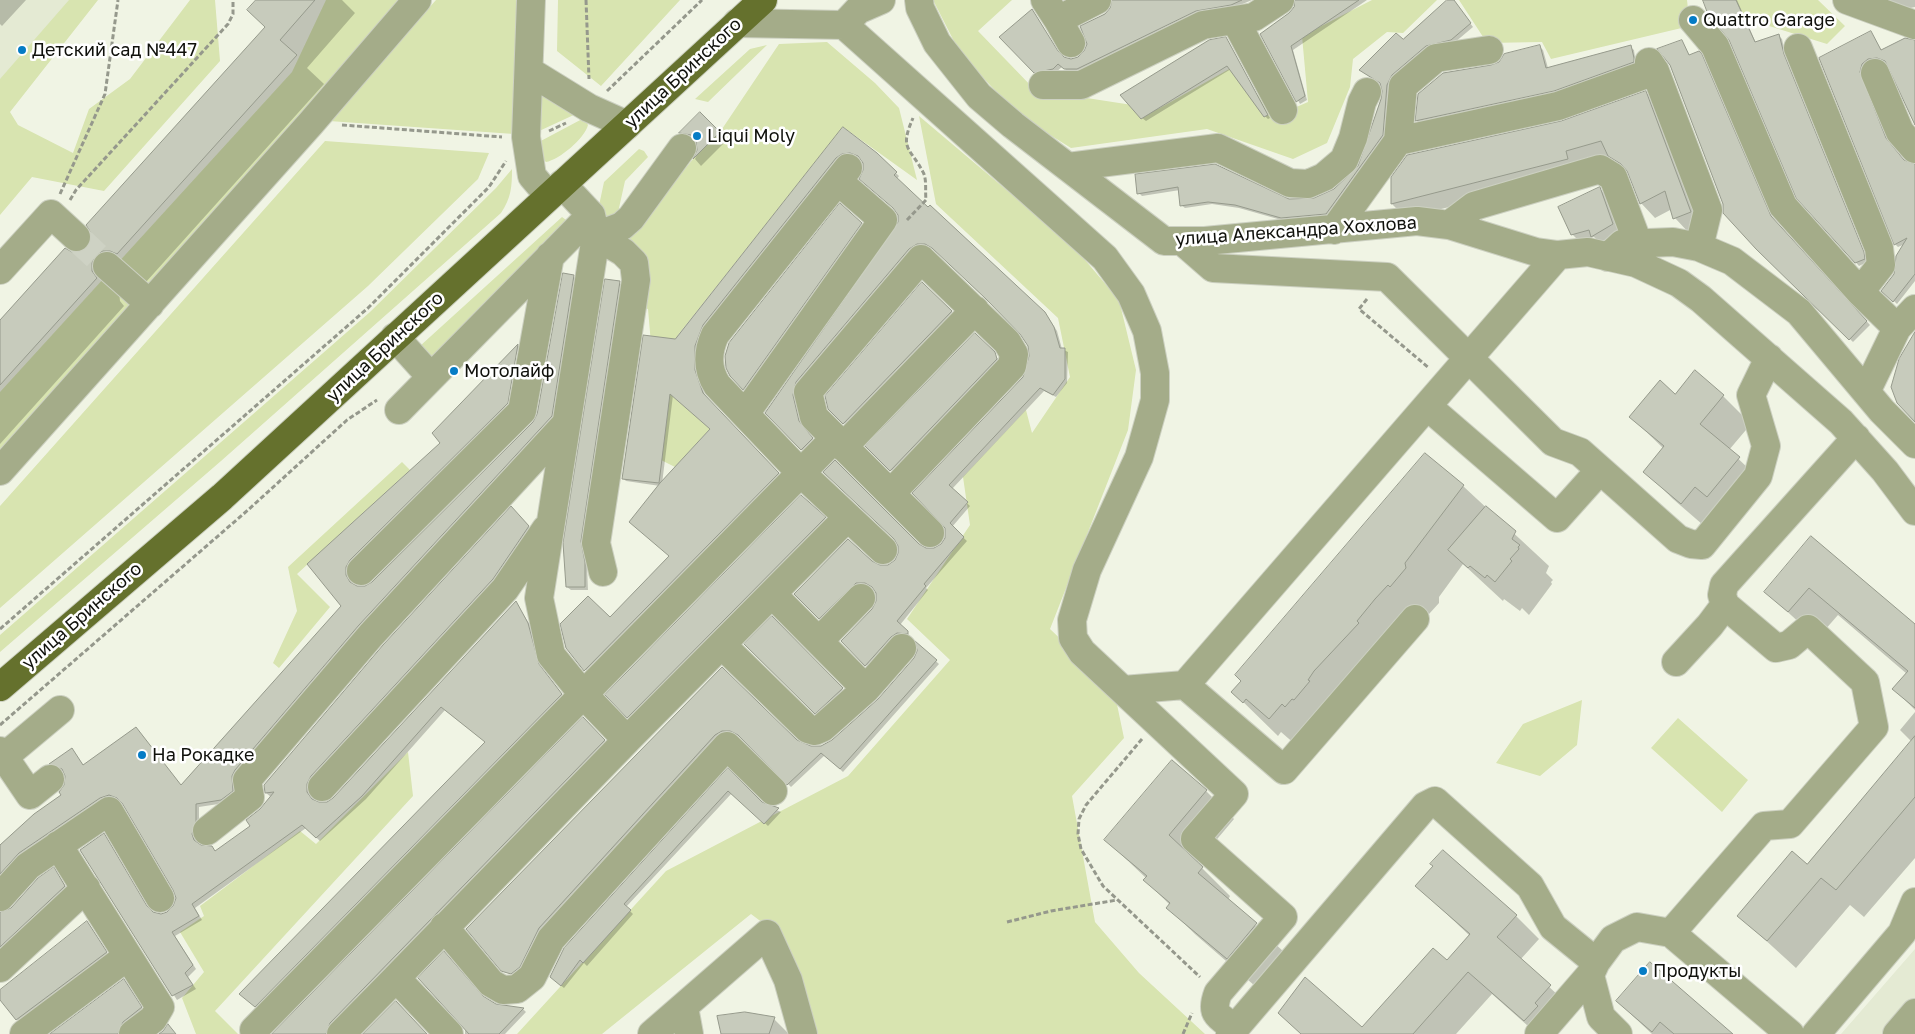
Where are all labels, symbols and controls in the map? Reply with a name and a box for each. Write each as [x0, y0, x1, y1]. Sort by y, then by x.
place label: Quattro Garage [1703, 9, 1835, 31]
street label: улица Бринского [620, 13, 746, 133]
marker: Quattro Garage [1687, 14, 1699, 26]
place label: Детский сад №447 [32, 39, 197, 61]
marker: Детский сад №447 [16, 44, 28, 56]
place label: Liqui Moly [707, 125, 795, 147]
marker: Liqui Moly [691, 130, 703, 142]
street label: улица Александра Хохлова [1174, 212, 1418, 250]
street label: улица Бринского [322, 287, 448, 407]
place label: Мотолайф [464, 360, 554, 382]
marker: Мотолайф [448, 365, 460, 377]
street label: улица Бринского [18, 558, 146, 674]
place label: На Рокадке [152, 744, 254, 766]
marker: На Рокадке [136, 749, 148, 761]
place label: Продукты [1653, 960, 1741, 982]
marker: Продукты [1637, 965, 1649, 977]

